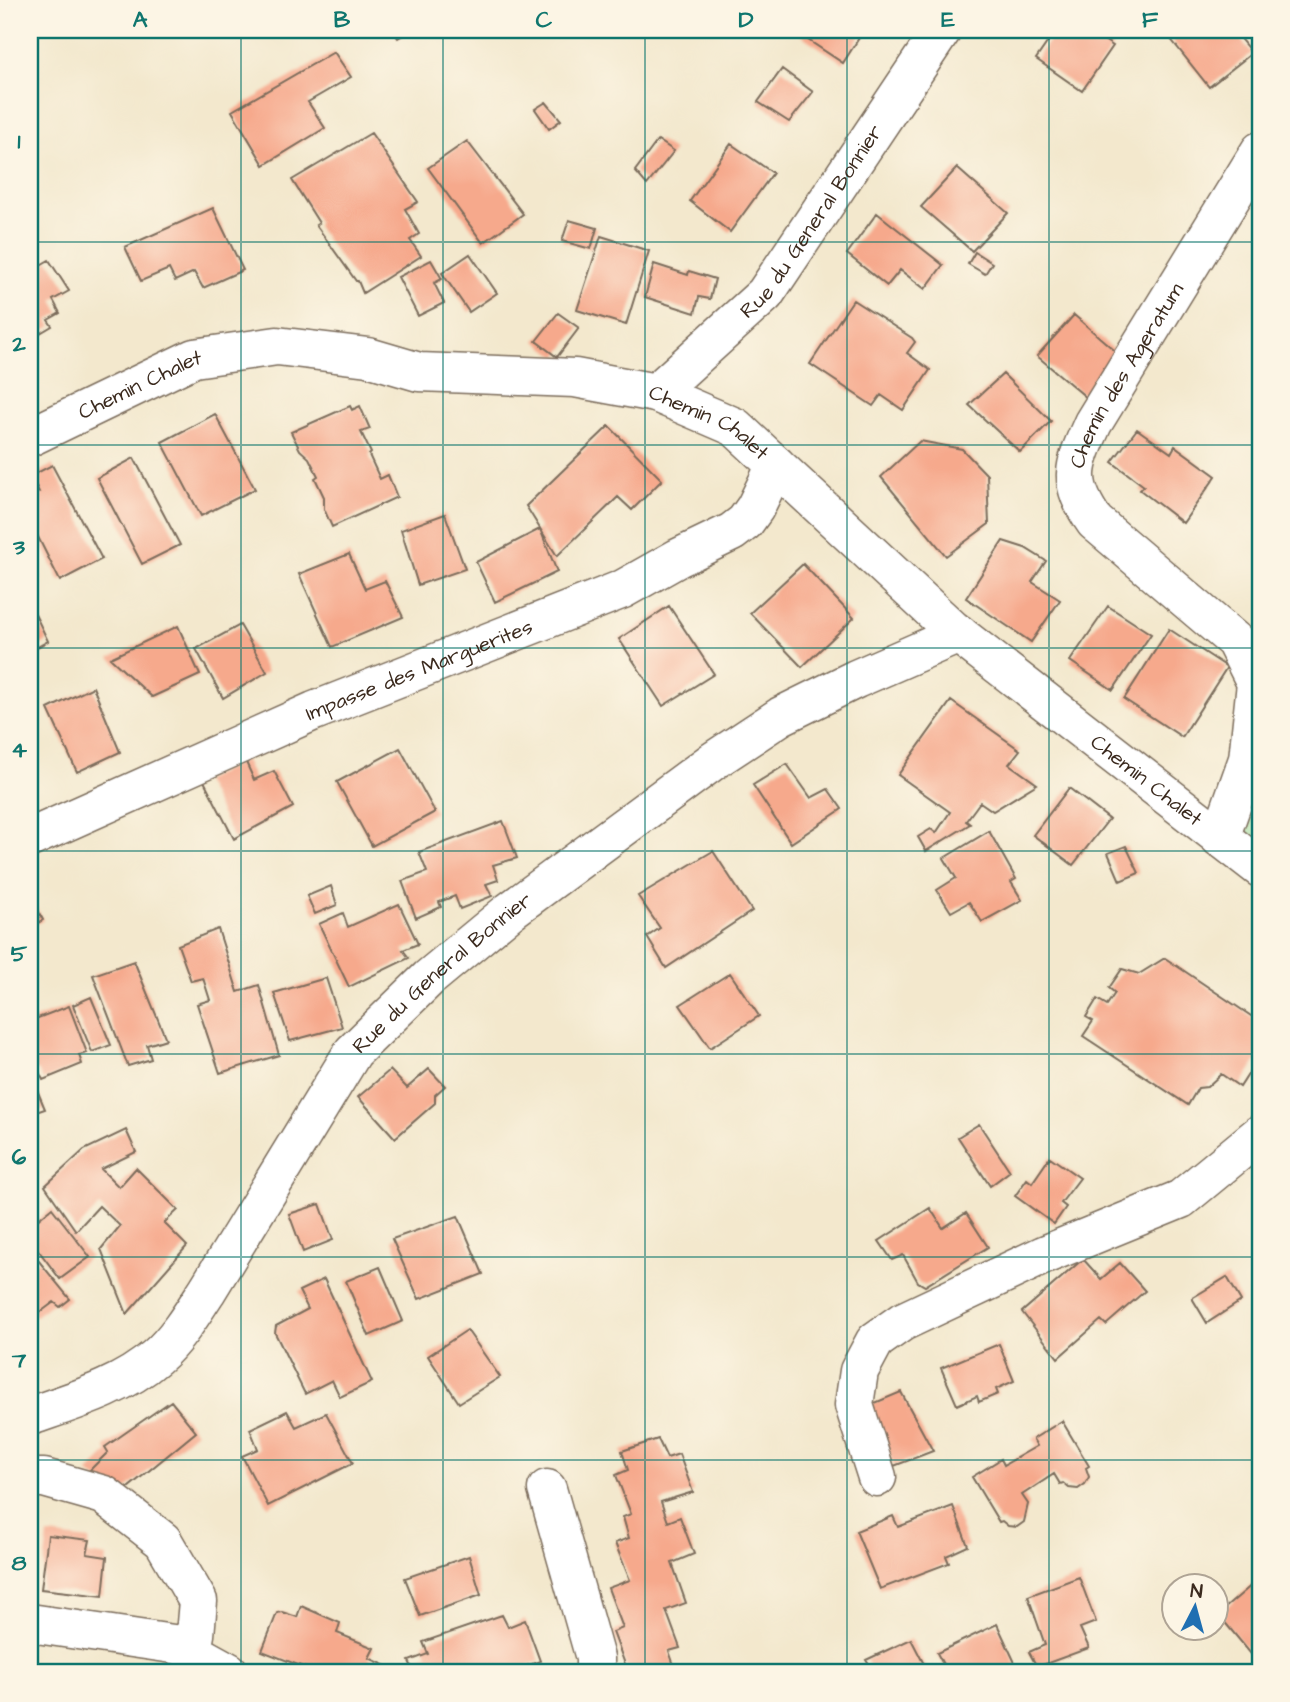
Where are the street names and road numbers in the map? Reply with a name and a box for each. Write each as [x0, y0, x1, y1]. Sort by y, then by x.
street label: Rue du General Bonnier [734, 119, 890, 325]
street label: Chemin des Ageratum [1063, 277, 1191, 471]
street label: Chemin Chalet [73, 343, 204, 427]
street label: Chemin Chalet [644, 378, 776, 467]
street label: Impasse des Marguerites [301, 612, 537, 728]
street label: Chemin Chalet [1084, 728, 1209, 833]
street label: Rue du General Bonnier [346, 886, 538, 1060]

